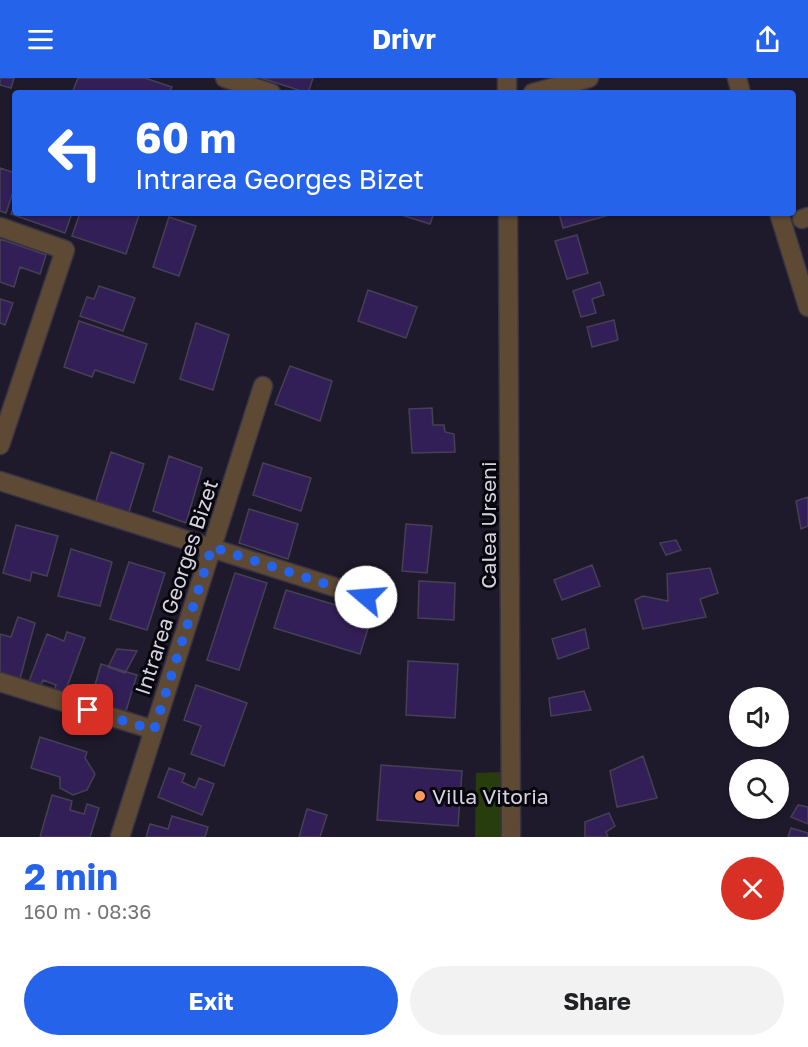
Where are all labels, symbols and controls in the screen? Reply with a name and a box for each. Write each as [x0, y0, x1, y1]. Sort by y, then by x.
icon: menu [24, 23, 57, 56]
text: Drivr [372, 23, 436, 55]
icon: share [751, 23, 784, 56]
text: 60 m [135, 112, 236, 162]
icon: left [36, 114, 114, 192]
text: Intrarea Georges Bizet [135, 163, 424, 195]
street label: Calea Urseni [475, 461, 501, 589]
street label: Intrarea Georges Bizet [129, 476, 223, 698]
position arrow [334, 565, 398, 629]
pin [62, 684, 113, 735]
map controls [729, 687, 789, 819]
button: sound [729, 687, 789, 747]
icon: arrive [71, 693, 104, 726]
button: search [729, 759, 789, 819]
place label: Villa Vitoria [432, 783, 549, 809]
marker: Villa Vitoria [413, 789, 427, 803]
text: 2 min [24, 855, 118, 898]
button: close [721, 857, 784, 920]
text: 160 m · 08:36 [24, 899, 151, 923]
button: Exit [24, 966, 398, 1035]
button: Share [410, 966, 784, 1035]

